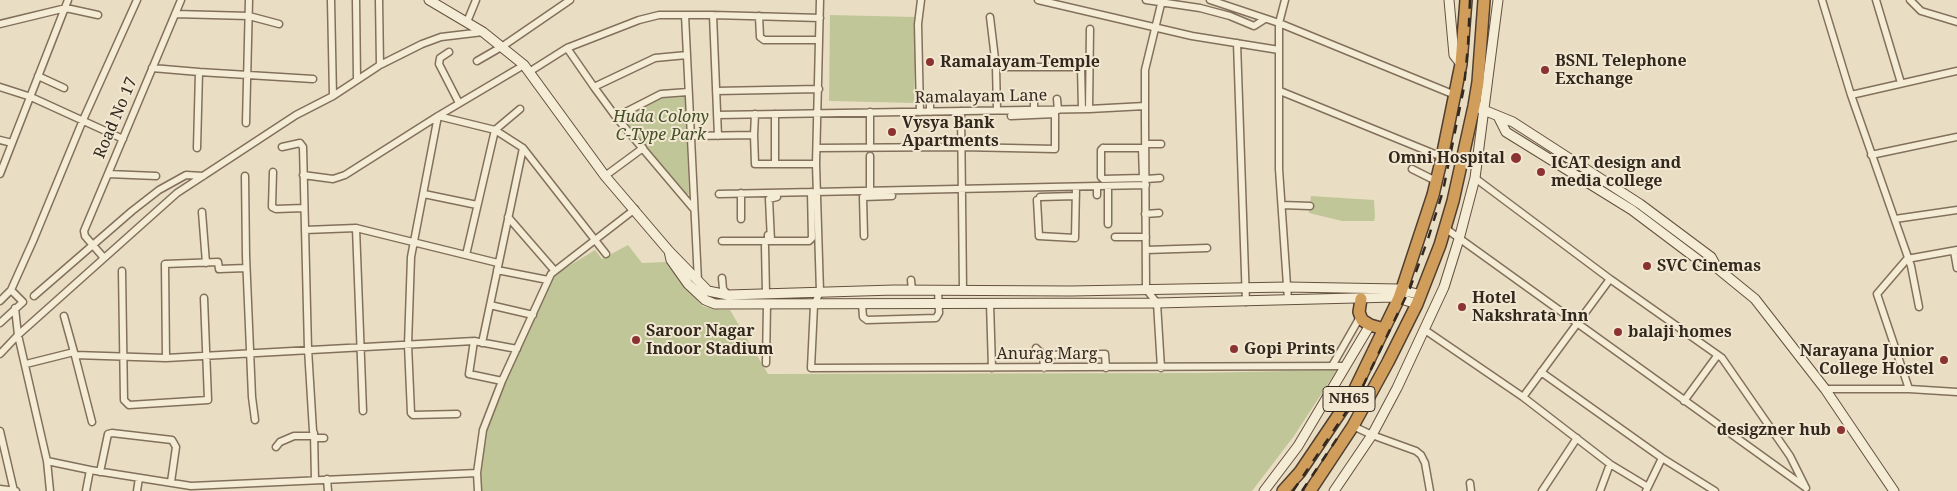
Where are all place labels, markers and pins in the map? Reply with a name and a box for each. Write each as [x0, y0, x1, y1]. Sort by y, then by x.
place label: BSNL Telephone Exchange [1555, 51, 1687, 89]
place label: Ramalayam Temple [940, 52, 1100, 72]
marker: Ramalayam Temple [924, 56, 936, 68]
marker: BSNL Telephone Exchange [1539, 64, 1551, 76]
place label: Vysya Bank Apartments [902, 113, 999, 151]
marker: Vysya Bank Apartments [886, 126, 898, 138]
place label: Omni Hospital [1388, 148, 1505, 168]
marker: Omni Hospital [1509, 151, 1523, 165]
place label: ICAT design and media college [1551, 153, 1681, 191]
marker: ICAT design and media college [1535, 166, 1547, 178]
place label: SVC Cinemas [1657, 256, 1761, 276]
marker: SVC Cinemas [1641, 260, 1653, 272]
place label: Hotel Nakshrata Inn [1472, 288, 1588, 326]
marker: Hotel Nakshrata Inn [1456, 301, 1468, 313]
place label: Saroor Nagar Indoor Stadium [646, 321, 773, 359]
place label: balaji homes [1628, 322, 1732, 342]
marker: balaji homes [1612, 326, 1624, 338]
marker: Saroor Nagar Indoor Stadium [630, 334, 642, 346]
place label: Gopi Prints [1244, 339, 1335, 359]
place label: Narayana Junior College Hostel [1800, 341, 1934, 379]
marker: Gopi Prints [1228, 343, 1240, 355]
marker: Narayana Junior College Hostel [1938, 354, 1950, 366]
place label: desigzner hub [1717, 420, 1831, 440]
marker: desigzner hub [1835, 424, 1847, 436]

